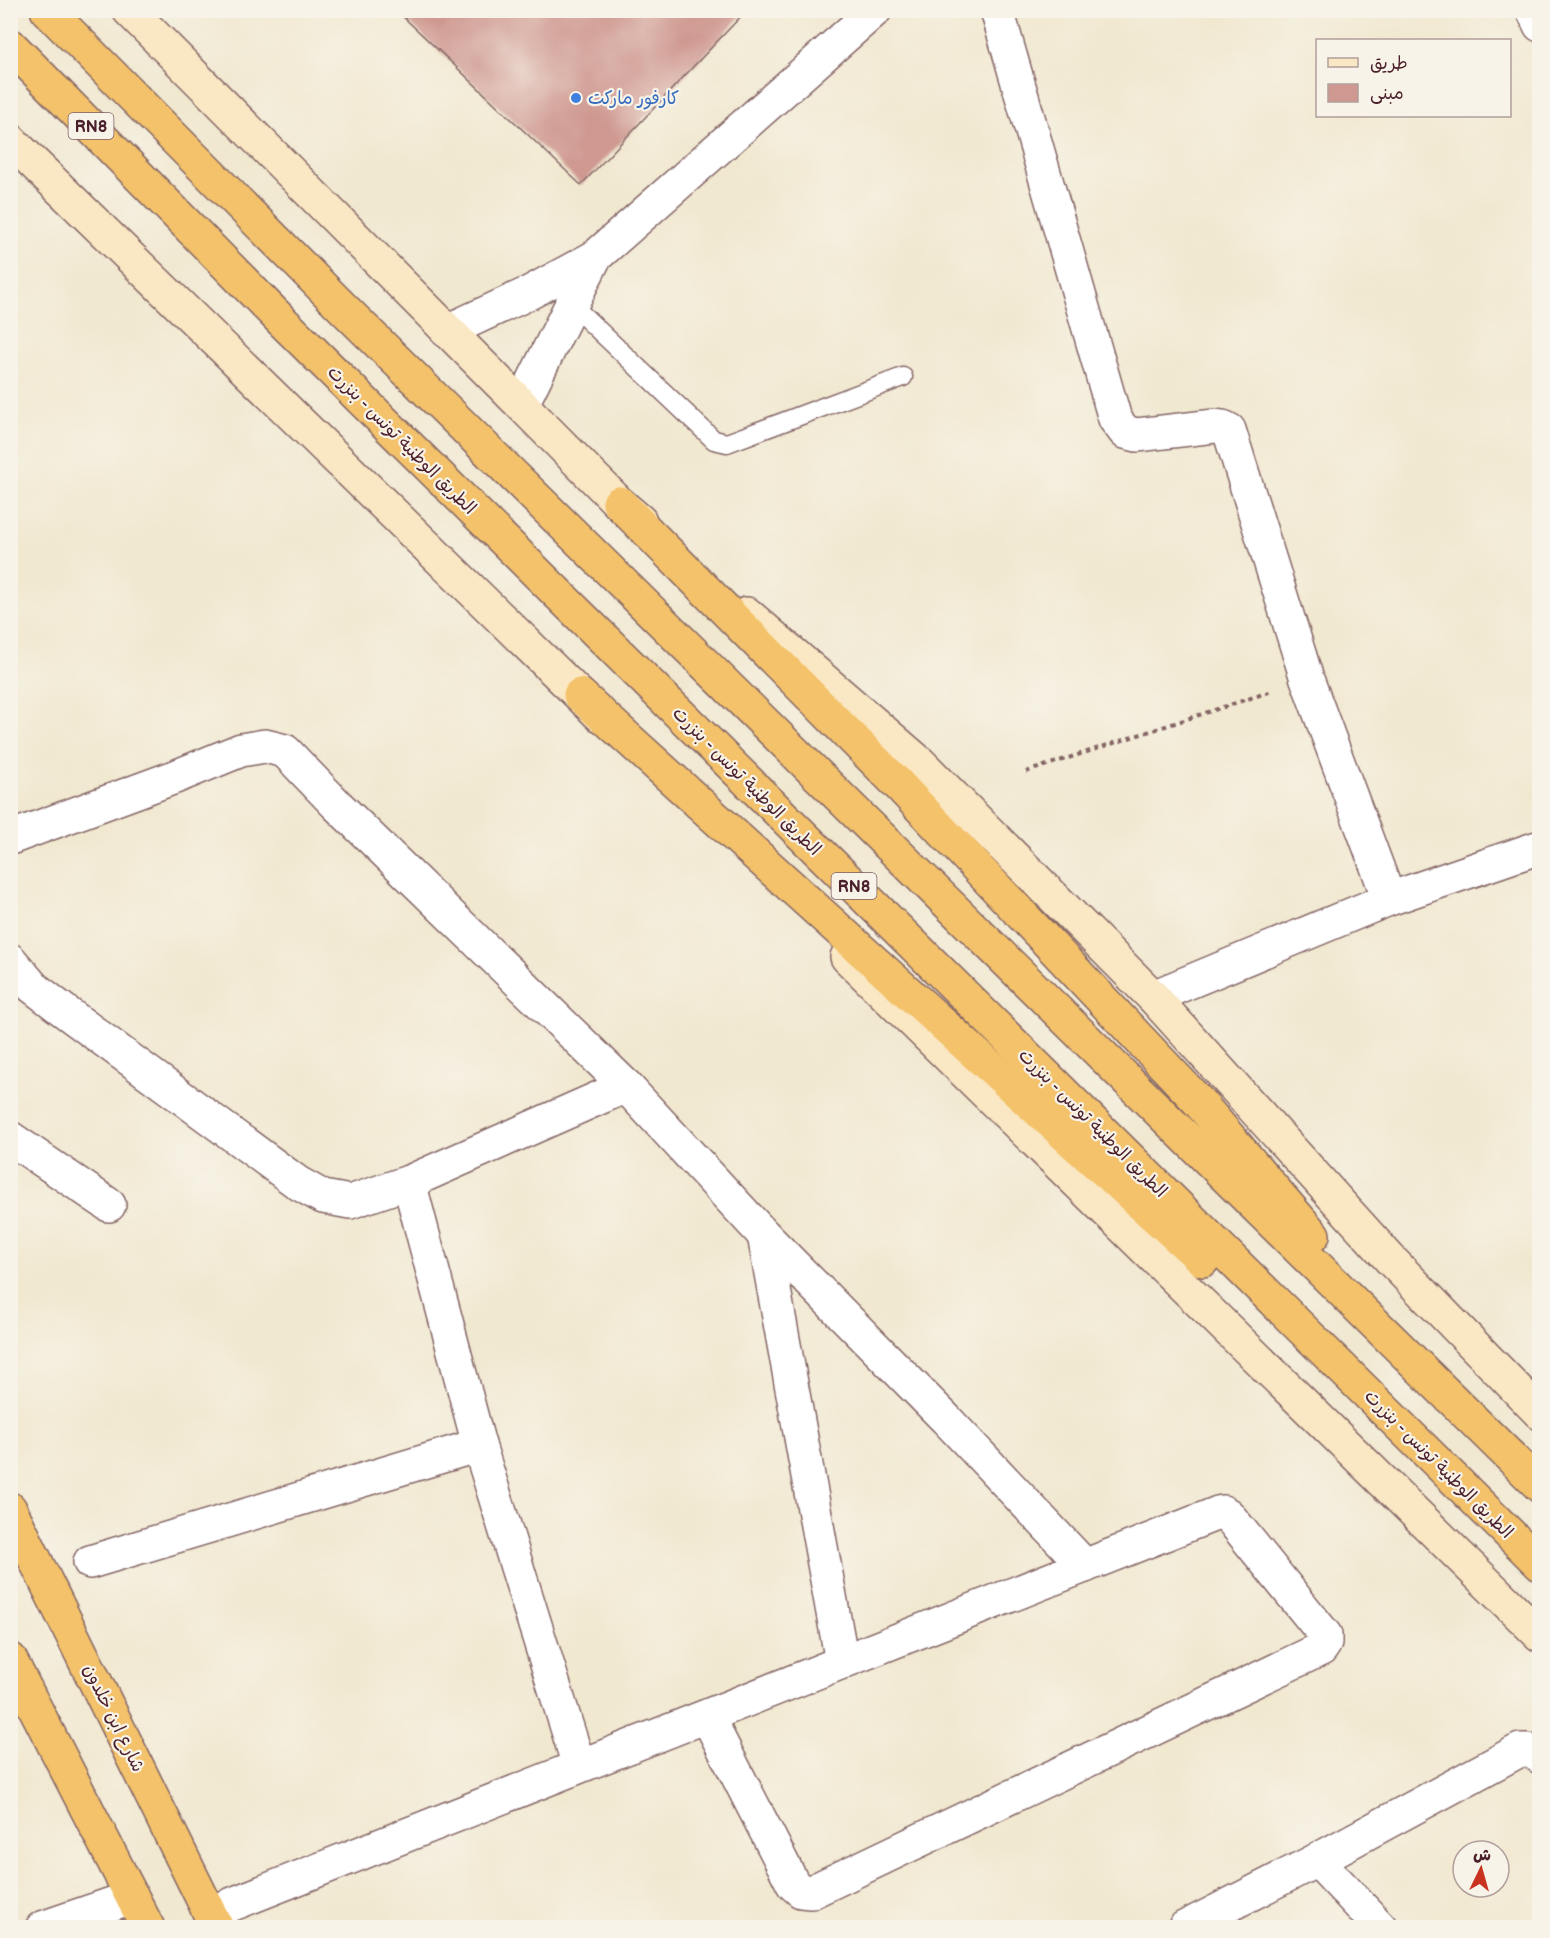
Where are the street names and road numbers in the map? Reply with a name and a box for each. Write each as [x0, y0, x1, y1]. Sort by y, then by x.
road number: RN8 [68, 113, 113, 139]
street label: الطريق الوطنية تونس - بنزرت [323, 362, 480, 519]
street label: الطريق الوطنية تونس - بنزرت [668, 703, 825, 860]
road number: RN8 [832, 873, 876, 899]
street label: الطريق الوطنية تونس - بنزرت [1014, 1045, 1171, 1202]
street label: الطريق الوطنية تونس - بنزرت [1360, 1386, 1517, 1543]
street label: شارع ابن خلدون [78, 1661, 149, 1776]

